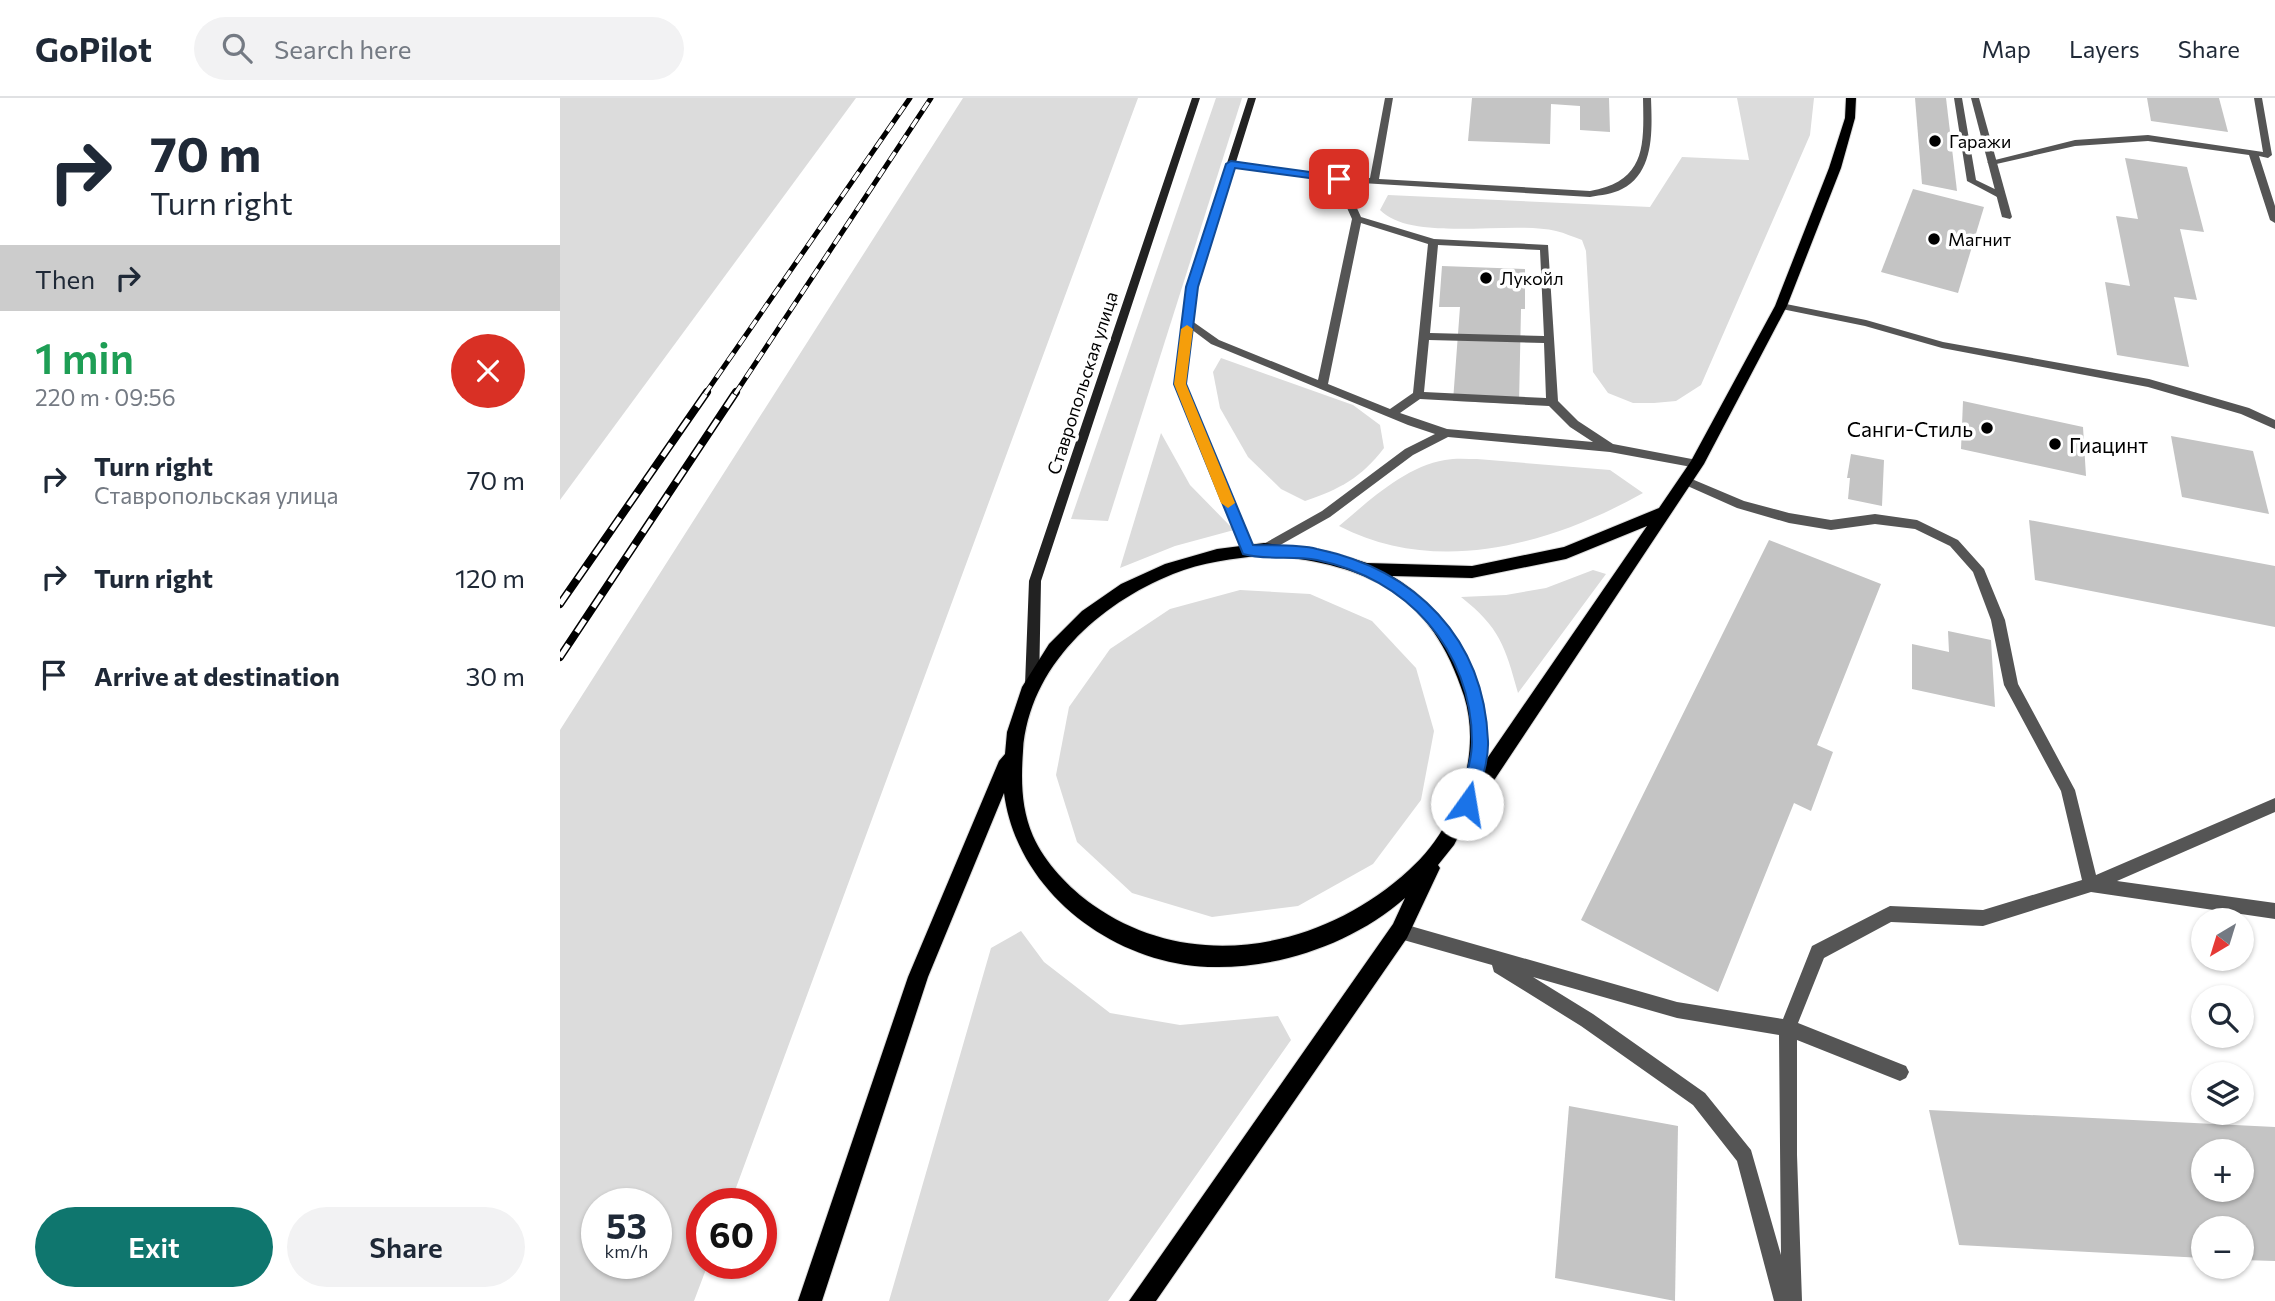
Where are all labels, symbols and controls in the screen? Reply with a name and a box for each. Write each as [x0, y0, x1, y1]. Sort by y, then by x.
search box [194, 17, 684, 80]
text: GoPilot [35, 28, 152, 69]
icon: search [218, 29, 256, 67]
text: Search here [274, 33, 411, 64]
text: Map [1982, 34, 2031, 63]
text: Layers [2069, 34, 2140, 63]
text: Share [2178, 34, 2240, 63]
text: 70 m [150, 122, 261, 182]
icon: right [35, 126, 126, 217]
place label: Гаражи [1949, 130, 2011, 152]
marker: Гаражи [1927, 133, 1943, 149]
pin [1309, 149, 1369, 209]
icon: arrive [1320, 160, 1358, 198]
text: Turn right [150, 182, 293, 222]
place label: Магнит [1948, 228, 2012, 250]
marker: Магнит [1926, 231, 1942, 247]
icon: right [109, 259, 147, 297]
text: Then [35, 263, 95, 294]
place label: Лукойл [1500, 267, 1564, 289]
marker: Лукойл [1478, 270, 1494, 286]
street label: Ставропольская улица [1042, 289, 1122, 477]
text: 1 min [35, 331, 134, 383]
button: close [451, 334, 525, 408]
text: 220 m · 09:56 [35, 383, 176, 411]
place label: Санги-Стиль [1847, 416, 1973, 441]
marker: Санги-Стиль [1979, 420, 1995, 436]
place label: Гиацинт [2069, 432, 2148, 457]
marker: Гиацинт [2047, 436, 2063, 452]
text: Turn right [94, 450, 213, 481]
icon: right [35, 460, 73, 498]
text: 70 m [467, 464, 525, 495]
text: Ставропольская улица [94, 481, 338, 509]
icon: right [35, 558, 73, 596]
text: Turn right [94, 562, 213, 593]
text: 120 m [455, 562, 525, 593]
icon: arrive [35, 656, 73, 694]
text: Arrive at destination [94, 660, 340, 691]
text: 30 m [466, 660, 525, 691]
position arrow [1430, 767, 1504, 841]
north arrow [2191, 908, 2254, 971]
map controls [2191, 908, 2254, 1279]
button: search [2191, 985, 2254, 1048]
button: layers [2191, 1062, 2254, 1125]
button: + [2191, 1139, 2254, 1202]
speed limit sign: 60 [686, 1188, 777, 1279]
text: 53 [606, 1203, 647, 1246]
button: Exit [35, 1207, 273, 1287]
button: Share [287, 1207, 525, 1287]
button: − [2191, 1216, 2254, 1279]
text: km/h [605, 1240, 648, 1262]

